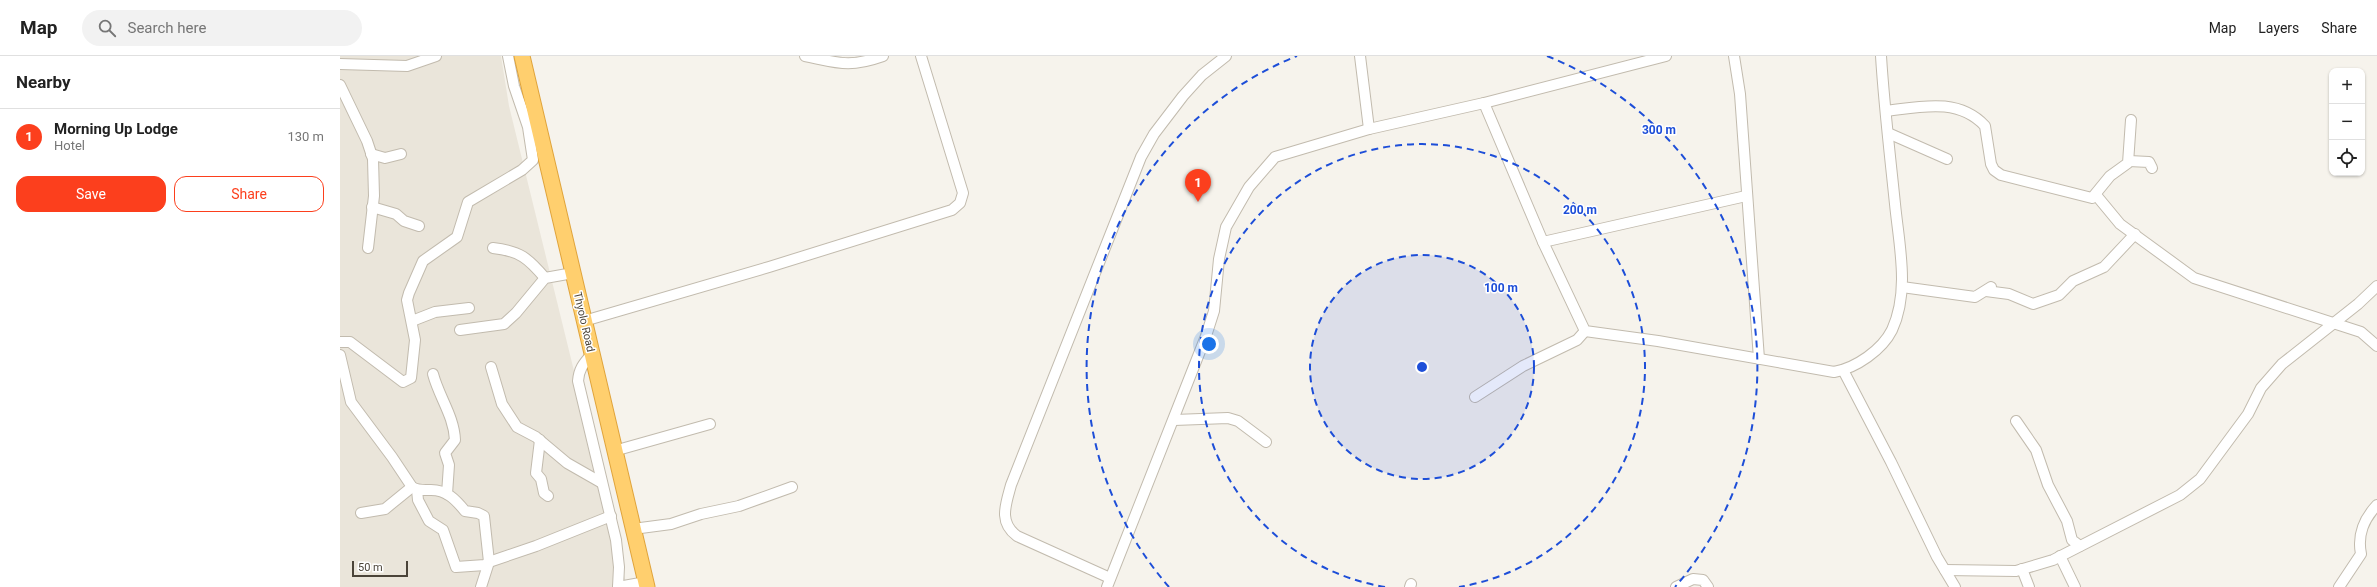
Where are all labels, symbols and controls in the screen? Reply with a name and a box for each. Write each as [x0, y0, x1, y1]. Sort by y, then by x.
search box [82, 10, 362, 46]
text: Map [20, 16, 58, 39]
icon: search [96, 17, 118, 39]
text: Search here [128, 19, 206, 37]
text: Map [2209, 20, 2236, 36]
text: Layers [2258, 20, 2299, 36]
text: Share [2321, 20, 2357, 36]
map controls [2329, 68, 2365, 176]
button: + [2329, 68, 2365, 104]
text: Nearby [16, 72, 71, 92]
button: − [2329, 104, 2365, 140]
text: Morning Up Lodge [54, 120, 178, 138]
text: 300 m [1642, 123, 1676, 137]
text: 1 [25, 129, 33, 144]
text: 130 m [287, 129, 324, 144]
text: Hotel [54, 138, 85, 153]
button: locate [2329, 140, 2365, 176]
pin: 1 [1185, 169, 1211, 202]
button: Save [16, 176, 166, 212]
button: Share [174, 176, 324, 212]
text: 200 m [1563, 203, 1597, 217]
text: 100 m [1484, 281, 1518, 295]
street label: Thyolo Road [571, 291, 597, 353]
your location [1199, 334, 1219, 354]
centre of rings [1415, 360, 1429, 374]
scale bar [352, 559, 408, 578]
text: 50 m [358, 561, 383, 574]

